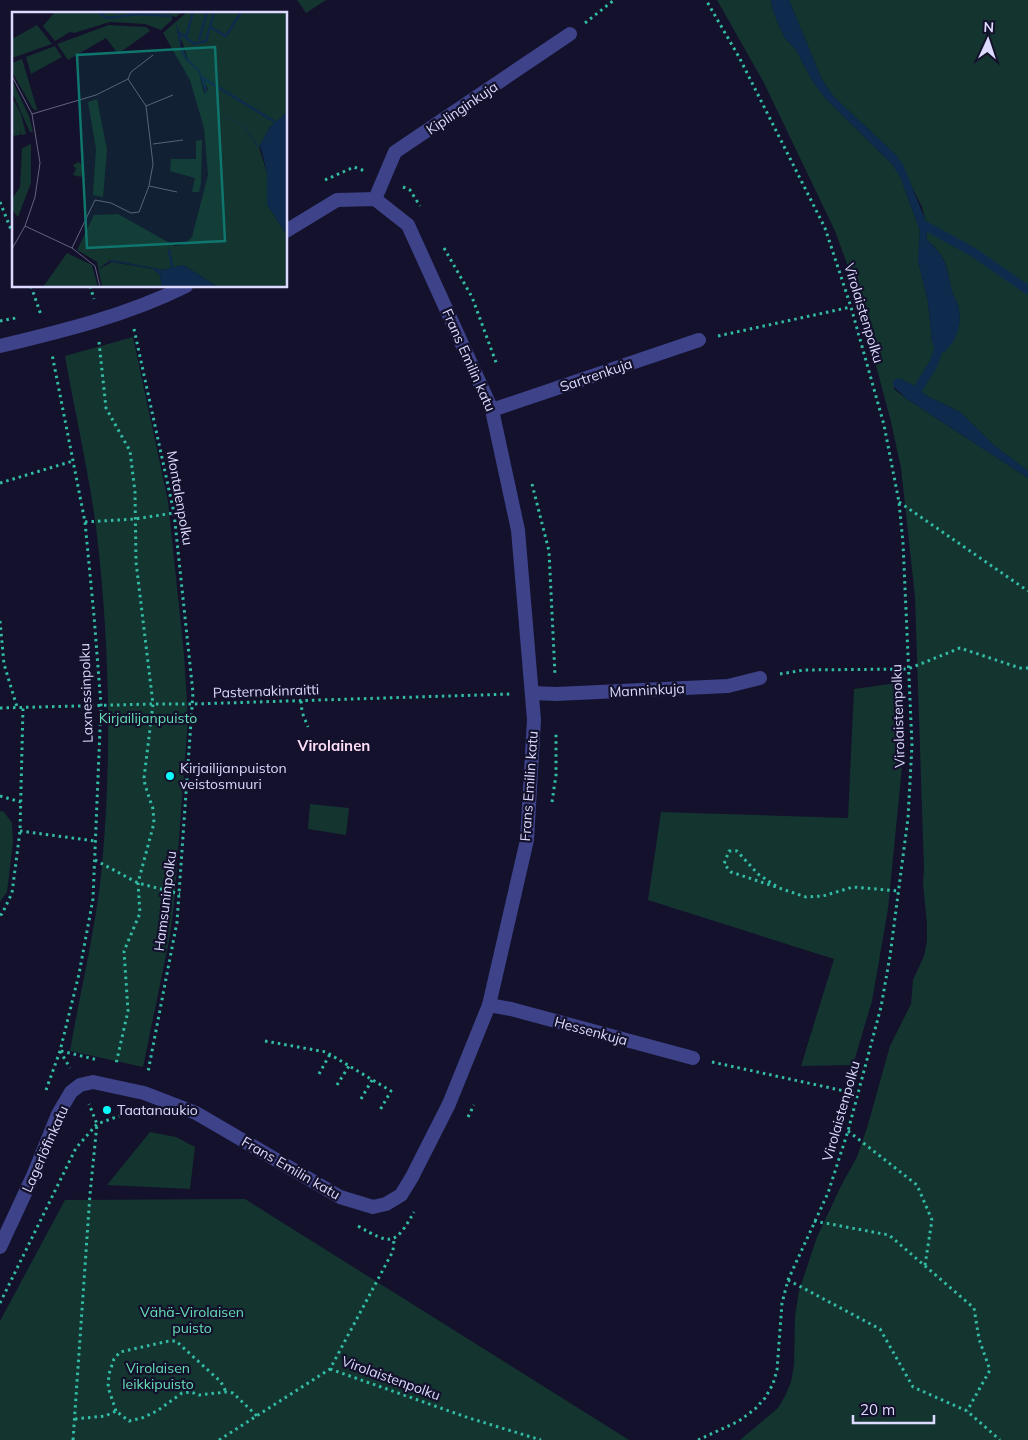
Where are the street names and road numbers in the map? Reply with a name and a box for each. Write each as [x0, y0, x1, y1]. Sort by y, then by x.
street label: Kiplinginkuja [423, 77, 501, 139]
street label: Virolaistenpolku [840, 261, 888, 365]
street label: Frans Emilin katu [438, 306, 500, 414]
street label: Sartrenkuja [557, 354, 635, 396]
street label: Montalenpolku [163, 449, 197, 547]
street label: Laxnessinpolku [75, 643, 97, 743]
street label: Virolaistenpolku [887, 664, 909, 768]
street label: Manninkuja [609, 679, 685, 701]
street label: Pasternakinraitti [212, 680, 320, 702]
street label: Frans Emilin katu [516, 730, 542, 842]
street label: Hamsuninpolku [150, 850, 180, 952]
street label: Hessenkuja [552, 1013, 630, 1049]
street label: Virolaistenpolku [818, 1059, 864, 1163]
street label: Lagerlöfinkatu [18, 1103, 72, 1195]
street label: Frans Emilin katu [239, 1132, 343, 1204]
street label: Virolaistenpolku [339, 1352, 443, 1404]

